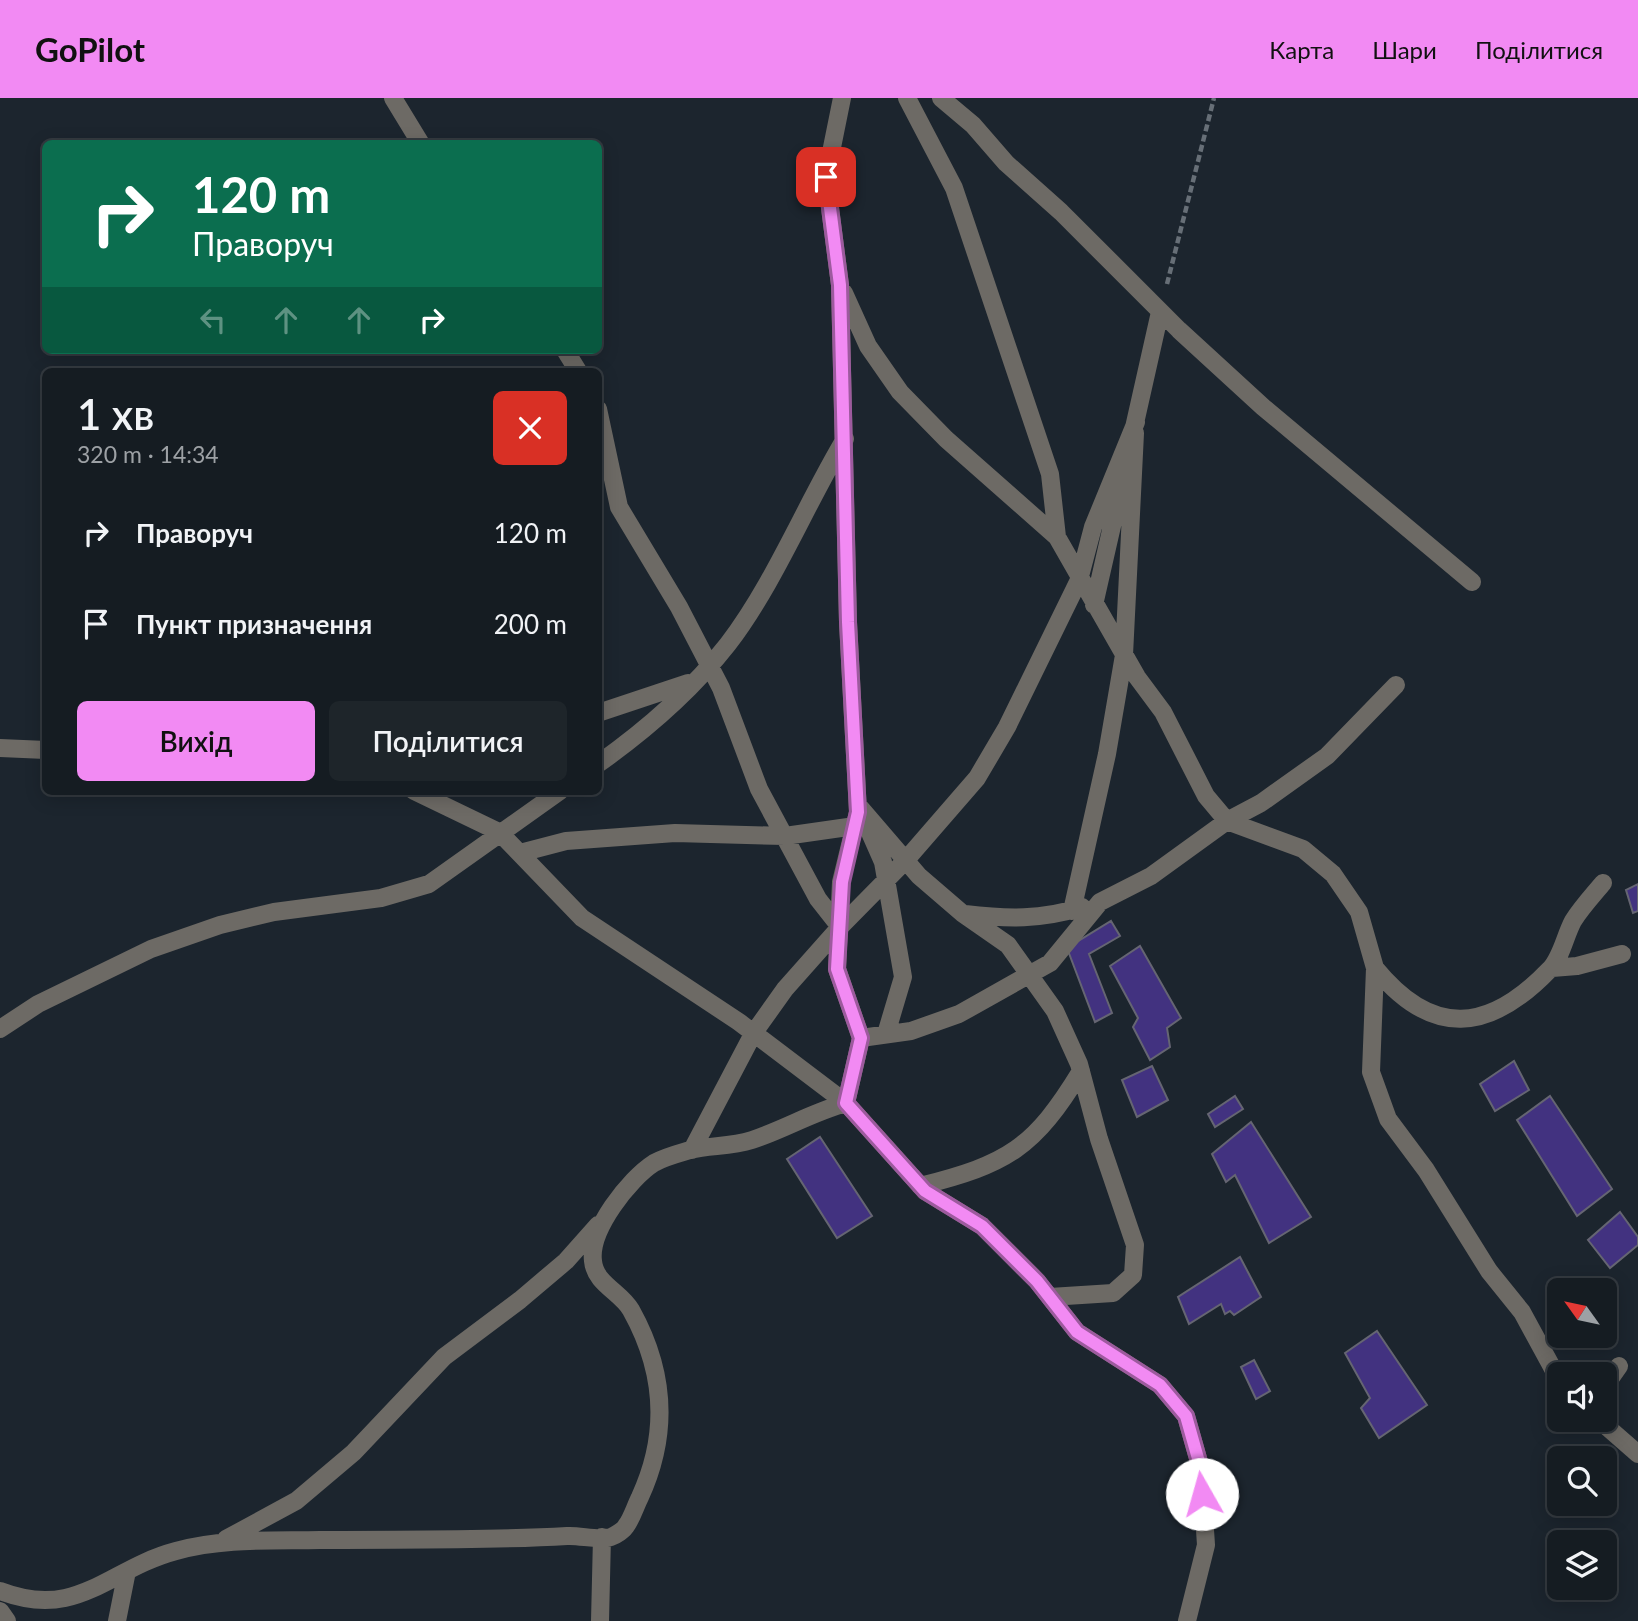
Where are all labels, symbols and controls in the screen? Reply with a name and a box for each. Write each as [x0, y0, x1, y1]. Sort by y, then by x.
text: GoPilot [35, 29, 145, 69]
text: Карта [1269, 35, 1334, 64]
text: Шари [1372, 35, 1437, 64]
text: Поділитися [1475, 35, 1603, 64]
pin [796, 147, 856, 207]
icon: arrive [807, 158, 845, 196]
text: 120 m [192, 165, 330, 223]
icon: right [77, 168, 168, 259]
text: Праворуч [192, 224, 334, 263]
icon: left [194, 301, 232, 339]
icon: ahead [267, 301, 305, 339]
icon: ahead [340, 301, 378, 339]
icon: right [413, 301, 451, 339]
text: 1 хв [77, 389, 154, 439]
button: close [493, 391, 567, 465]
text: 320 m · 14:34 [77, 440, 219, 468]
icon: right [77, 514, 115, 552]
text: Праворуч [136, 517, 253, 549]
text: 120 m [494, 517, 567, 549]
icon: arrive [77, 605, 115, 643]
text: Пункт призначення [136, 608, 372, 640]
text: 200 m [494, 608, 567, 640]
button: Вихід [77, 701, 315, 781]
button: Поділитися [329, 701, 567, 781]
north arrow [1547, 1278, 1617, 1348]
map controls [1547, 1278, 1617, 1600]
button: sound [1547, 1362, 1617, 1432]
button: search [1547, 1446, 1617, 1516]
position arrow [1165, 1457, 1239, 1531]
button: layers [1547, 1530, 1617, 1600]

